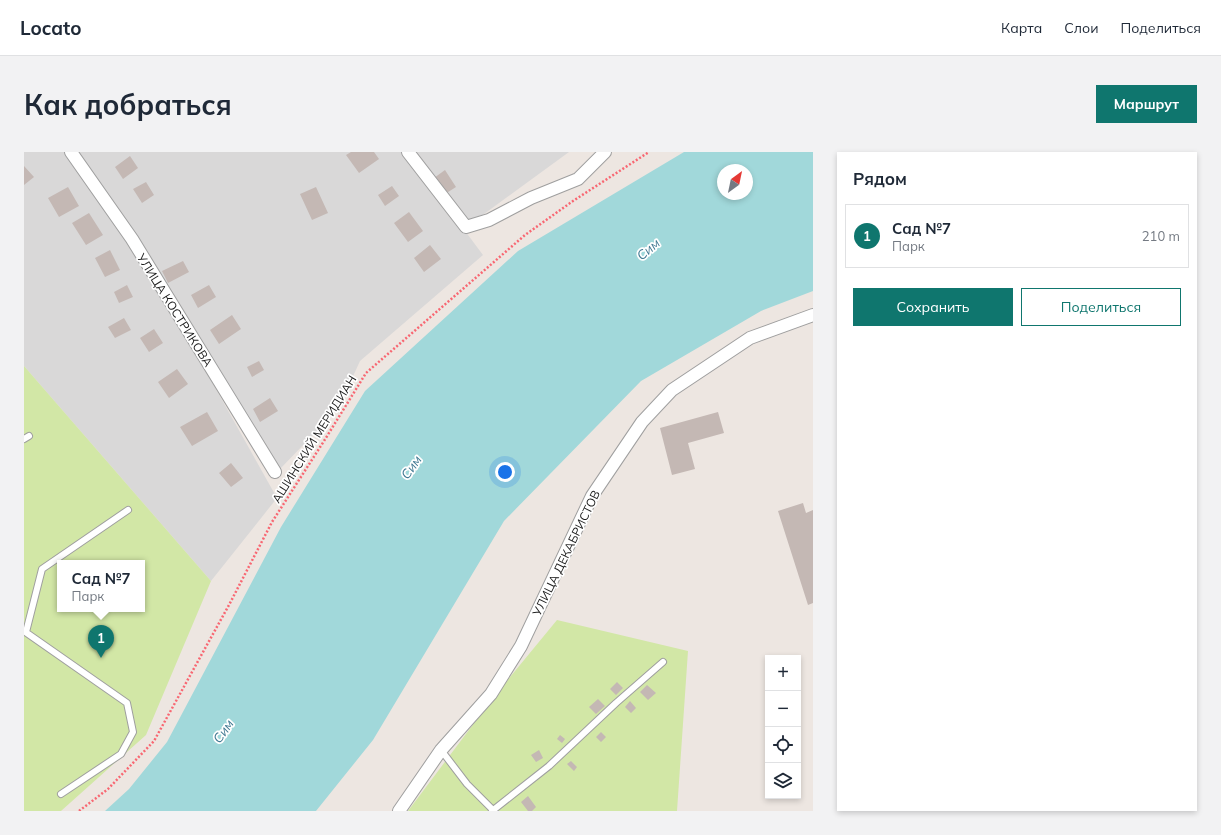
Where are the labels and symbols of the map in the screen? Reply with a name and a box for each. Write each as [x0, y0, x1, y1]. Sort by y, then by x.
north arrow [717, 164, 753, 200]
water label: Сим [633, 235, 663, 263]
street label: УЛИЦА КОСТРИКОВА [133, 250, 216, 370]
street label: АШИНСКИЙ МЕРИДИАН [268, 372, 360, 506]
water label: Сим [397, 452, 425, 482]
your location [495, 462, 515, 482]
street label: УЛИЦА ДЕКАБРИСТОВ [529, 488, 603, 619]
pin: 1 [88, 625, 114, 658]
water label: Сим [209, 716, 237, 746]

